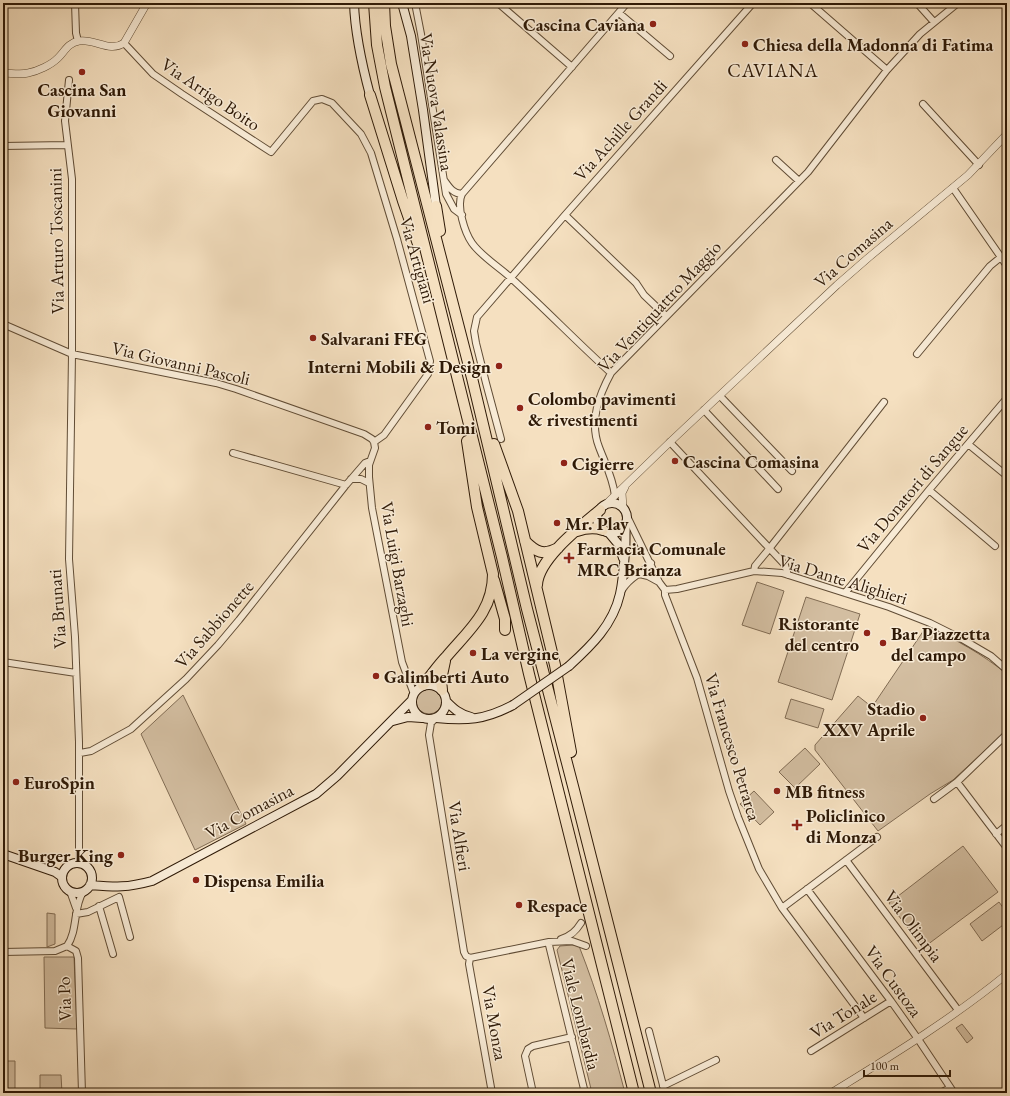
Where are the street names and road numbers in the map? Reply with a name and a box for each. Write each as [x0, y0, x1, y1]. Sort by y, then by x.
street label: Via Nuova Valassina [415, 31, 459, 173]
street label: Via Arrigo Boito [157, 52, 265, 136]
street label: Via Achille Grandi [568, 74, 672, 186]
street label: Via Arturo Toscanini [43, 167, 69, 314]
street label: Via Comasina [809, 211, 898, 292]
street label: Via Artigiani [395, 214, 441, 306]
street label: Via Ventiquattro Maggio [592, 235, 726, 377]
street label: Via Giovanni Pascoli [110, 336, 253, 390]
street label: Via Donatori di Sangue [851, 419, 973, 557]
street label: Via Luigi Barzaghi [376, 500, 420, 629]
street label: Via Dante Alighieri [776, 548, 911, 610]
street label: Via Brunati [43, 568, 71, 650]
street label: Via Sabbionette [170, 575, 258, 673]
street label: Via Francesco Petrarca [700, 670, 767, 824]
street label: Via Comasina [201, 778, 298, 844]
street label: Via Alfieri [443, 799, 477, 873]
street label: Via Olimpia [879, 885, 949, 967]
street label: Via Custoza [860, 941, 928, 1022]
street label: Viale Lombardia [556, 956, 606, 1073]
street label: Via Po [52, 976, 76, 1022]
street label: Via Monza [477, 984, 513, 1063]
street label: Via Tonale [806, 985, 880, 1043]

